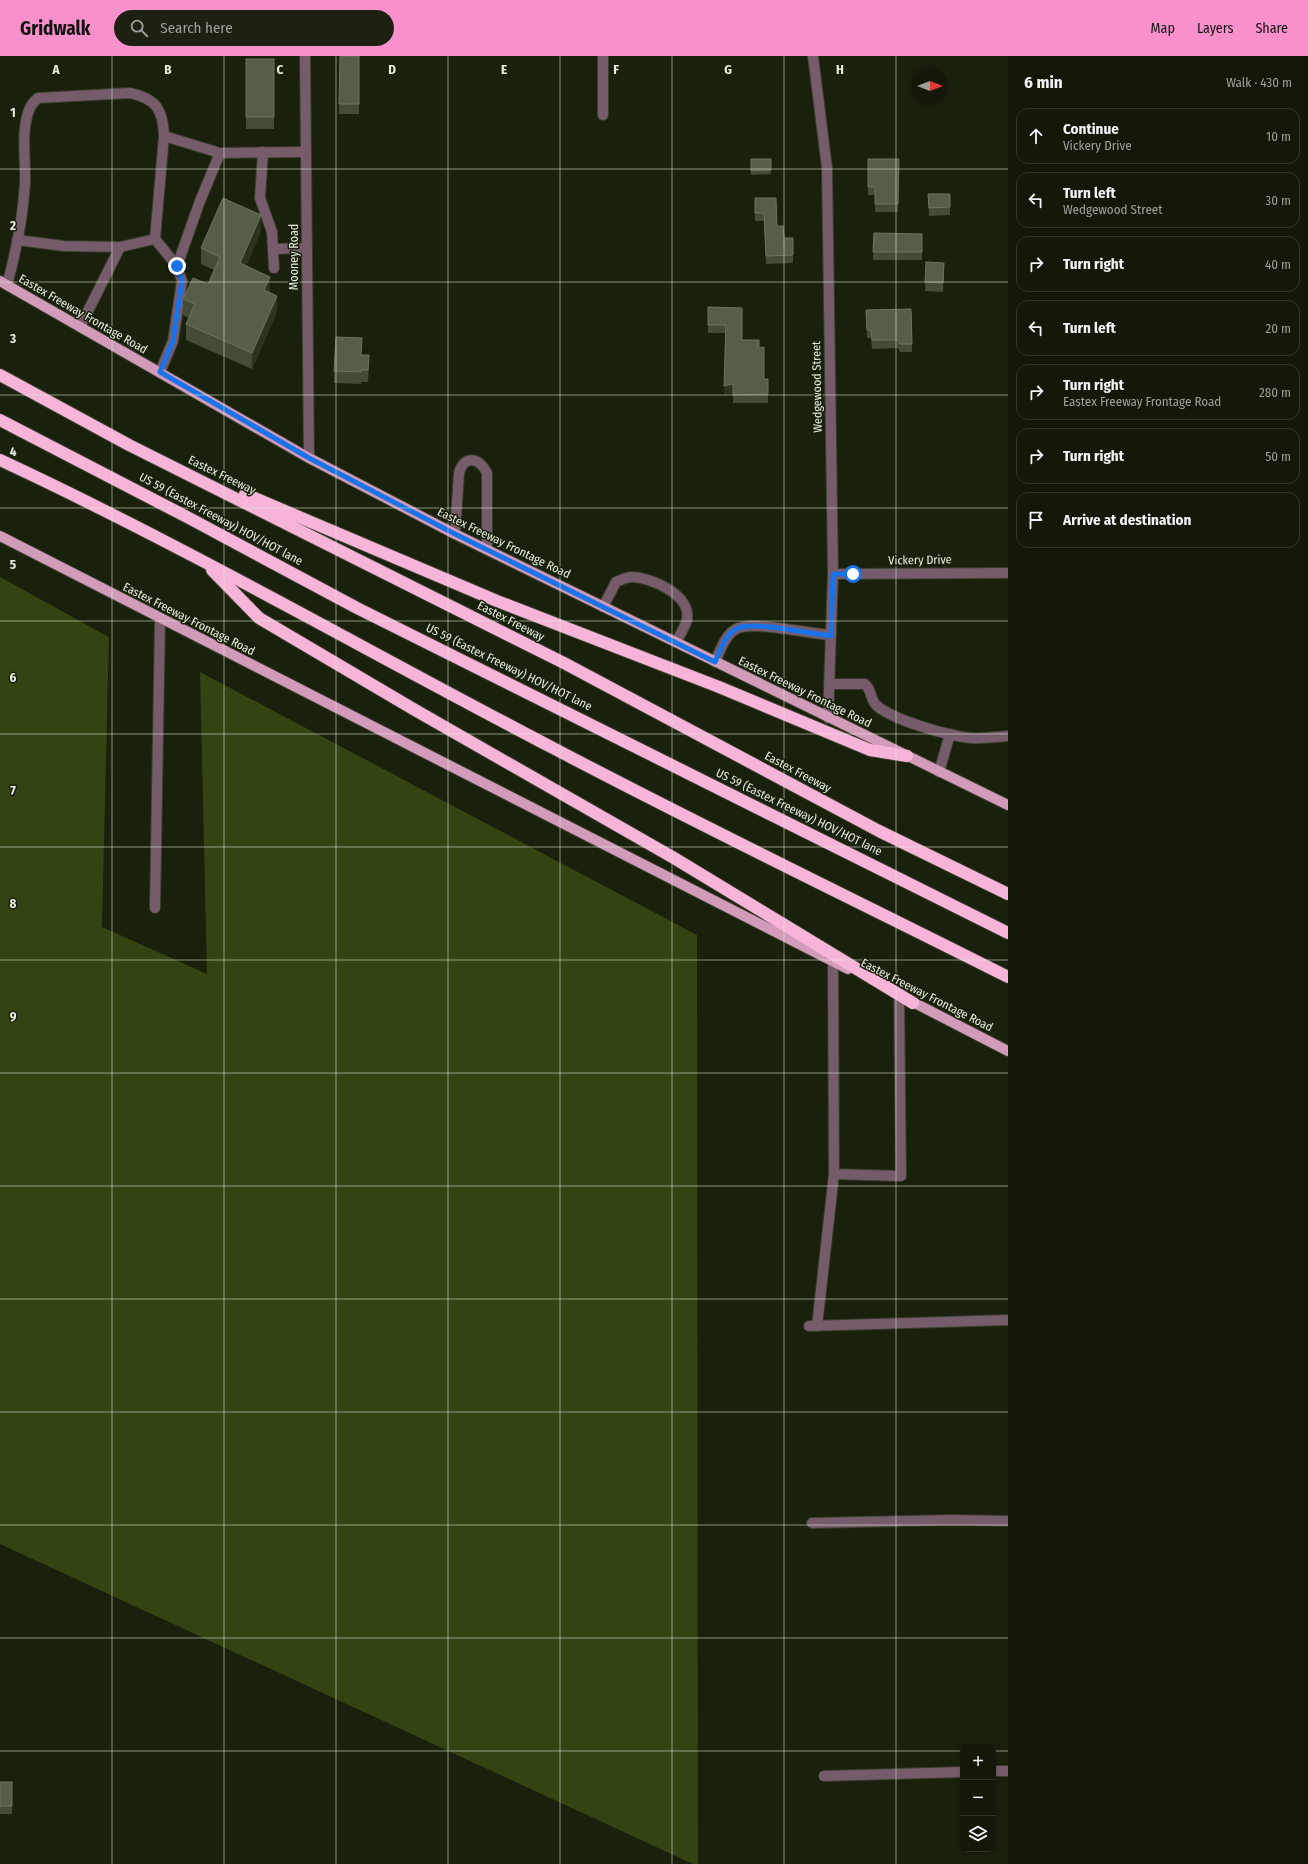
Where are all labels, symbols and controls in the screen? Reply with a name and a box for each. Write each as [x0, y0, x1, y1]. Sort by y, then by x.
search box [114, 10, 394, 46]
text: Gridwalk [20, 17, 90, 40]
icon: search [128, 17, 150, 39]
text: Search here [160, 19, 233, 37]
text: Map [1151, 20, 1175, 37]
text: Layers [1197, 20, 1233, 37]
text: Share [1255, 20, 1288, 37]
text: A [51, 62, 60, 77]
text: B [164, 62, 172, 77]
text: C [277, 62, 284, 77]
text: D [388, 62, 396, 77]
text: E [501, 62, 507, 77]
text: F [613, 62, 619, 77]
text: G [724, 62, 732, 77]
text: H [836, 62, 844, 77]
north arrow [912, 68, 948, 104]
text: 6 min [1024, 72, 1063, 93]
text: Walk · 430 m [1226, 75, 1292, 90]
text: 1 [10, 105, 16, 120]
text: Continue [1063, 120, 1119, 138]
icon: ahead [1025, 125, 1047, 147]
text: 10 m [1266, 129, 1291, 144]
text: Vickery Drive [1063, 138, 1132, 153]
text: Turn left [1063, 184, 1116, 202]
icon: left [1025, 189, 1047, 211]
text: 30 m [1265, 193, 1291, 208]
text: Wedgewood Street [1063, 202, 1163, 217]
text: 2 [9, 218, 16, 233]
street label: Mooney Road [287, 224, 301, 290]
icon: right [1025, 253, 1047, 275]
text: Turn right [1063, 255, 1124, 273]
route end [168, 257, 186, 275]
text: 40 m [1265, 257, 1291, 272]
street label: Eastex Freeway Frontage Road [16, 271, 150, 357]
icon: left [1025, 317, 1047, 339]
text: Turn left [1063, 319, 1116, 337]
text: 20 m [1265, 321, 1291, 336]
text: 3 [9, 331, 16, 346]
street label: Wedgewood Street [809, 341, 825, 433]
text: Turn right [1063, 376, 1124, 394]
icon: right [1025, 381, 1047, 403]
text: 280 m [1259, 385, 1291, 400]
text: Eastex Freeway Frontage Road [1063, 394, 1221, 409]
text: 4 [10, 444, 17, 459]
icon: right [1025, 445, 1047, 467]
text: Turn right [1063, 447, 1124, 465]
text: 50 m [1265, 449, 1291, 464]
street label: Eastex Freeway [186, 453, 259, 498]
street label: US 59 (Eastex Freeway) HOV/HOT lane [137, 470, 305, 568]
street label: Eastex Freeway Frontage Road [435, 505, 573, 581]
icon: arrive [1025, 509, 1047, 531]
text: Arrive at destination [1063, 511, 1191, 529]
street label: Vickery Drive [888, 552, 952, 568]
text: 5 [10, 557, 16, 572]
route start [844, 565, 862, 583]
street label: Eastex Freeway Frontage Road [121, 580, 257, 658]
street label: Eastex Freeway [475, 598, 547, 644]
street label: US 59 (Eastex Freeway) HOV/HOT lane [424, 621, 594, 713]
street label: Eastex Freeway Frontage Road [736, 654, 874, 730]
text: 6 [10, 670, 17, 685]
street label: Eastex Freeway [762, 749, 834, 796]
street label: US 59 (Eastex Freeway) HOV/HOT lane [714, 766, 884, 858]
text: 7 [10, 783, 16, 798]
text: 8 [10, 896, 17, 911]
street label: Eastex Freeway Frontage Road [859, 956, 995, 1034]
text: 9 [10, 1009, 17, 1024]
map controls [960, 1744, 996, 1852]
button: + [960, 1744, 996, 1780]
button: − [960, 1780, 996, 1816]
button: layers [960, 1816, 996, 1852]

